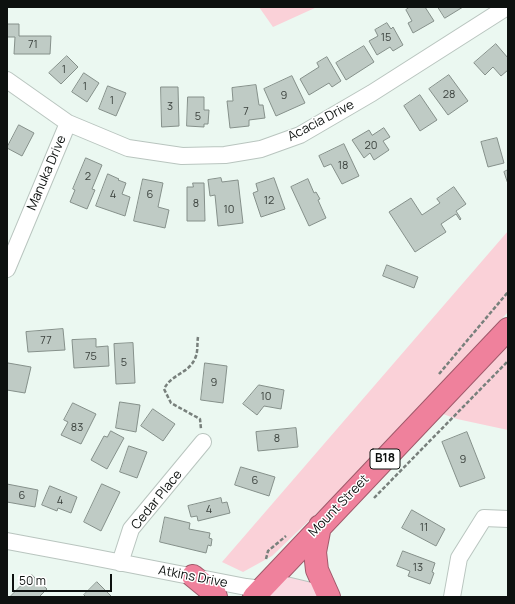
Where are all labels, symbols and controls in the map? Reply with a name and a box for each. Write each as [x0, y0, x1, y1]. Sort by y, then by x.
house number: 15 [381, 31, 391, 45]
house number: 71 [28, 38, 38, 52]
house number: 1 [62, 63, 66, 77]
house number: 1 [83, 80, 87, 94]
house number: 28 [443, 88, 455, 102]
house number: 9 [281, 89, 287, 103]
house number: 1 [110, 94, 114, 108]
street label: Acacia Drive [285, 97, 357, 145]
house number: 3 [167, 100, 173, 114]
house number: 7 [243, 105, 249, 119]
house number: 5 [195, 110, 201, 124]
street label: Manuka Drive [24, 133, 70, 213]
house number: 20 [365, 139, 377, 153]
house number: 18 [338, 159, 348, 173]
house number: 2 [85, 170, 91, 184]
house number: 4 [110, 188, 116, 202]
house number: 6 [147, 188, 153, 202]
house number: 12 [264, 194, 274, 208]
house number: 8 [193, 197, 199, 211]
house number: 10 [224, 203, 234, 217]
house number: 77 [40, 334, 52, 348]
house number: 75 [85, 350, 97, 364]
house number: 5 [121, 356, 127, 370]
house number: 9 [211, 376, 217, 390]
house number: 10 [261, 390, 271, 404]
house number: 83 [71, 421, 83, 435]
house number: 8 [274, 432, 280, 446]
road number: B18 [370, 449, 400, 469]
house number: 9 [460, 453, 466, 467]
street label: Cedar Place [128, 467, 186, 533]
street label: Mount Street [306, 472, 372, 540]
house number: 6 [252, 474, 258, 488]
house number: 6 [19, 489, 25, 503]
house number: 4 [57, 494, 63, 508]
house number: 4 [206, 503, 212, 517]
house number: 11 [420, 521, 428, 535]
house number: 13 [413, 561, 423, 575]
street label: Atkins Drive [157, 563, 229, 591]
scale bar [14, 566, 114, 592]
text: 50 m [19, 572, 46, 589]

